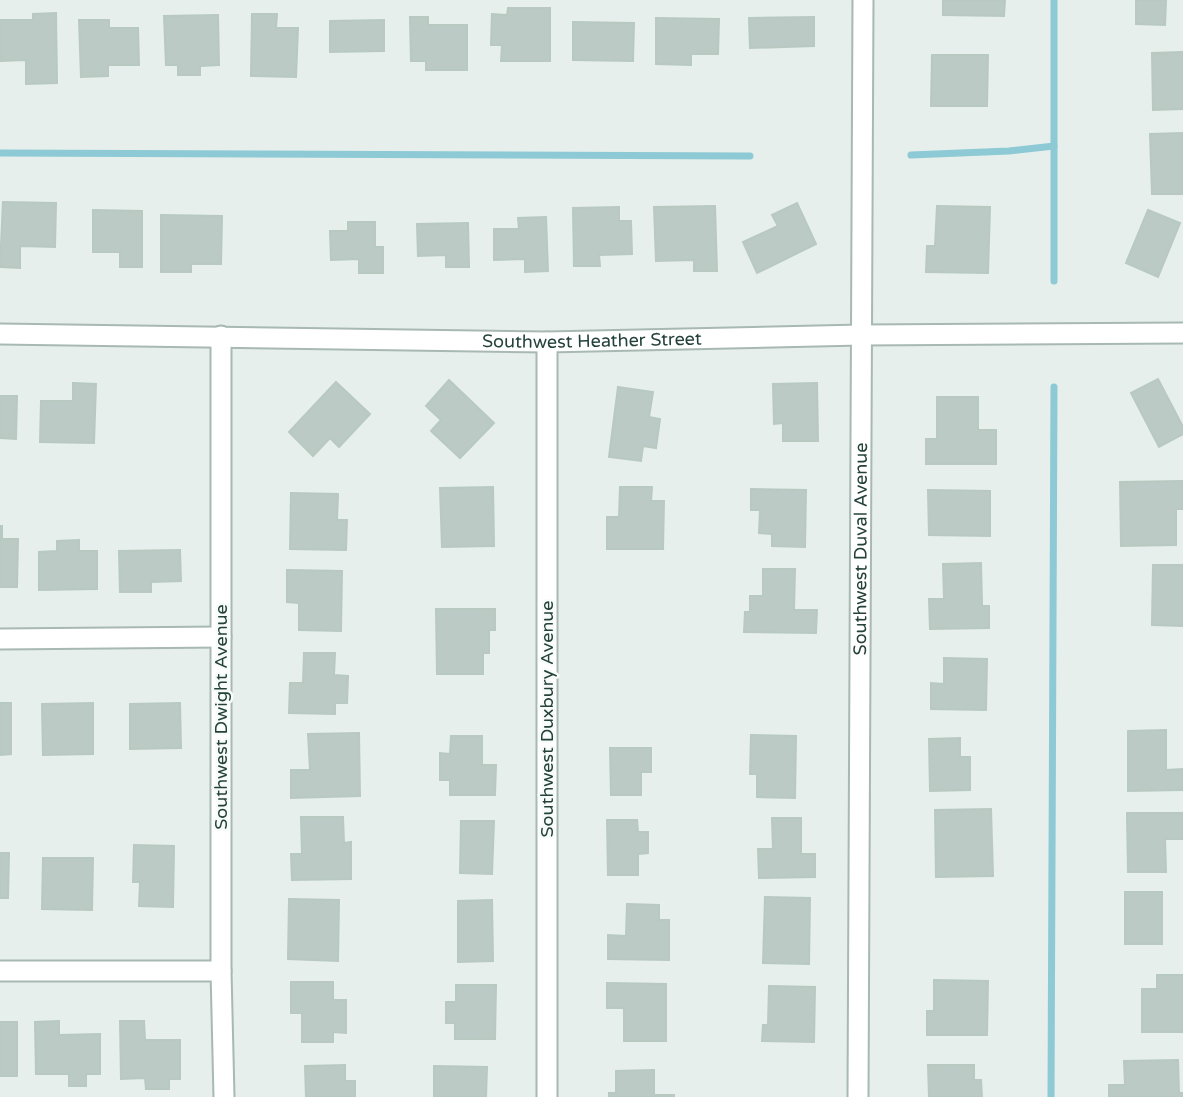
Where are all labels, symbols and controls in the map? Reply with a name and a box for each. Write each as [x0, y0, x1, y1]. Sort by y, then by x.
street label: Southwest Heather Street [482, 328, 702, 353]
street label: Southwest Duval Avenue [849, 443, 872, 655]
street label: Southwest Duxbury Avenue [536, 601, 558, 837]
street label: Southwest Dwight Avenue [210, 604, 232, 830]

